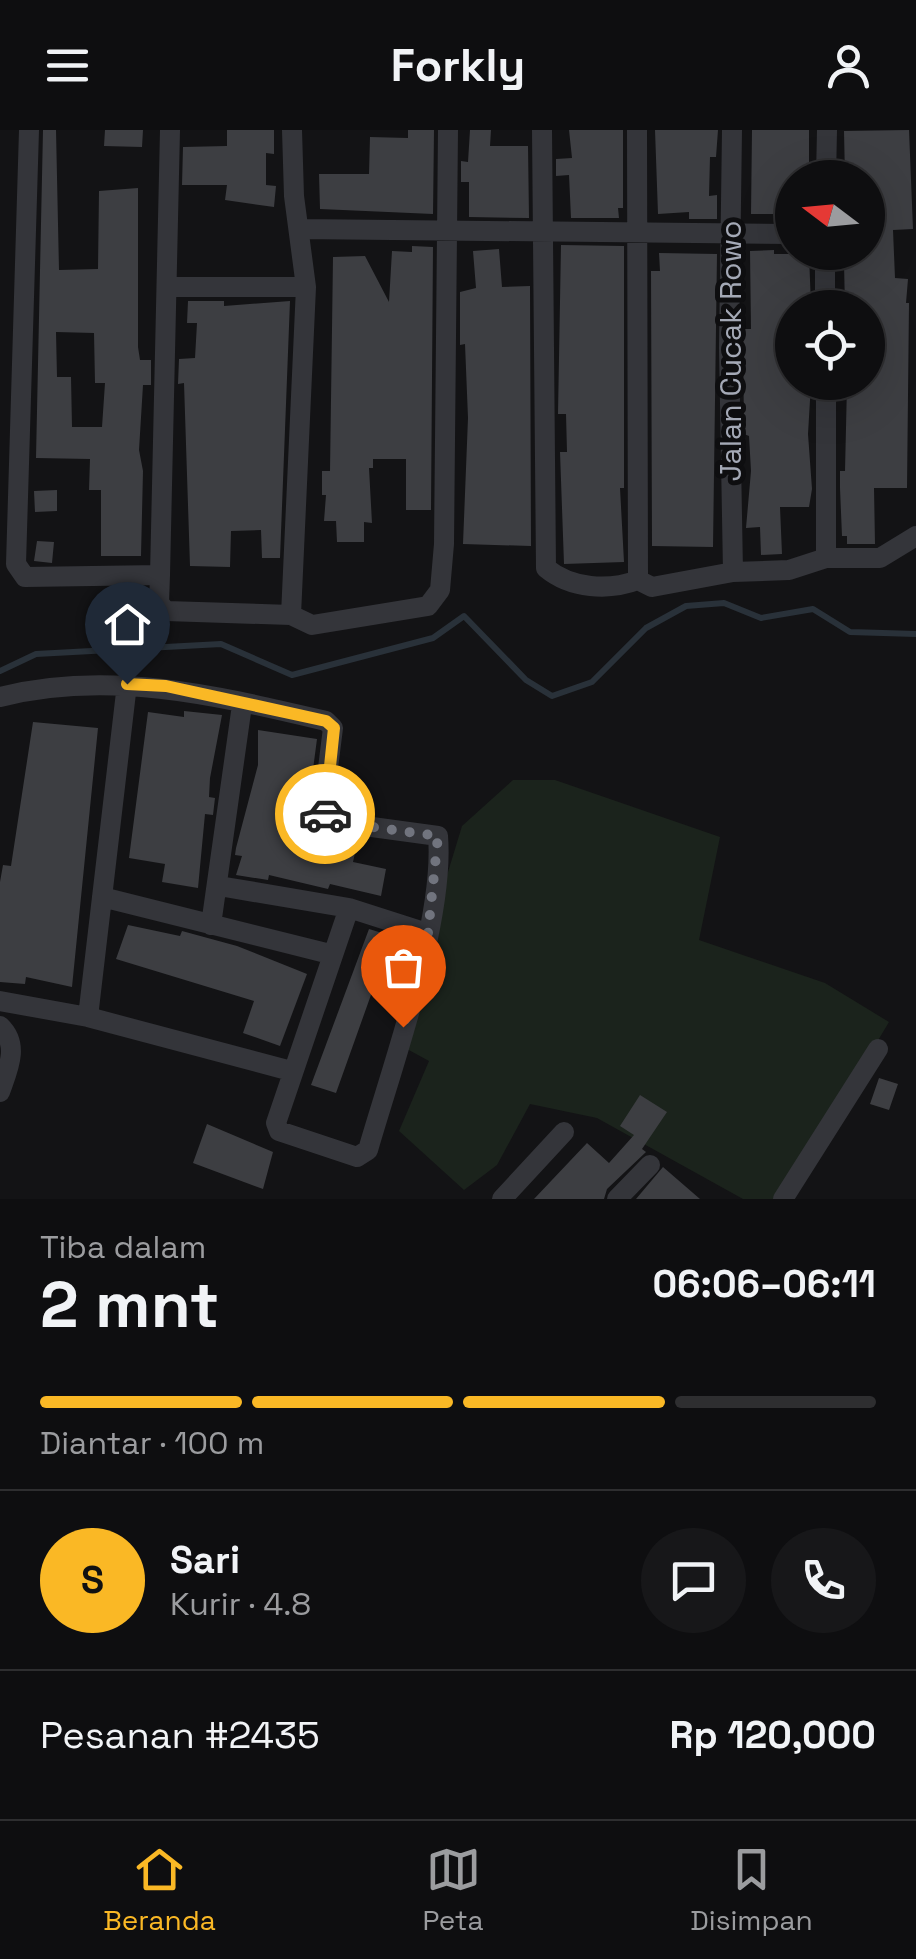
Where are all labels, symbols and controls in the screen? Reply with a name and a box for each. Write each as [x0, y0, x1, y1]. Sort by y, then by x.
text: Forkly [391, 37, 525, 94]
icon: menu [40, 38, 95, 93]
icon: person [821, 38, 876, 93]
north arrow [775, 160, 885, 270]
map controls [775, 160, 885, 400]
street label: Jalan Cucak Rowo [711, 220, 750, 482]
button: locate [775, 290, 885, 400]
pin [85, 582, 170, 685]
icon: home [100, 597, 155, 652]
courier [275, 764, 375, 864]
icon: car [298, 787, 353, 842]
pin [361, 925, 446, 1028]
icon: bag [376, 940, 431, 995]
text: Tiba dalam [40, 1227, 206, 1267]
text: 06:06–06:11 [652, 1260, 876, 1308]
text: 2 mnt [40, 1263, 219, 1346]
text: Diantar · 100 m [40, 1423, 264, 1463]
button: chat [641, 1528, 746, 1633]
button: phone [771, 1528, 876, 1633]
text: Sari [170, 1536, 240, 1584]
text: S [81, 1556, 104, 1604]
text: Kurir · 4.8 [170, 1584, 311, 1624]
text: Pesanan #2435 [40, 1711, 320, 1759]
text: Rp 120,000 [670, 1711, 876, 1759]
tab: Beranda [103, 1842, 216, 1938]
tab: Peta [422, 1842, 484, 1938]
tab: Disimpan [690, 1842, 813, 1938]

